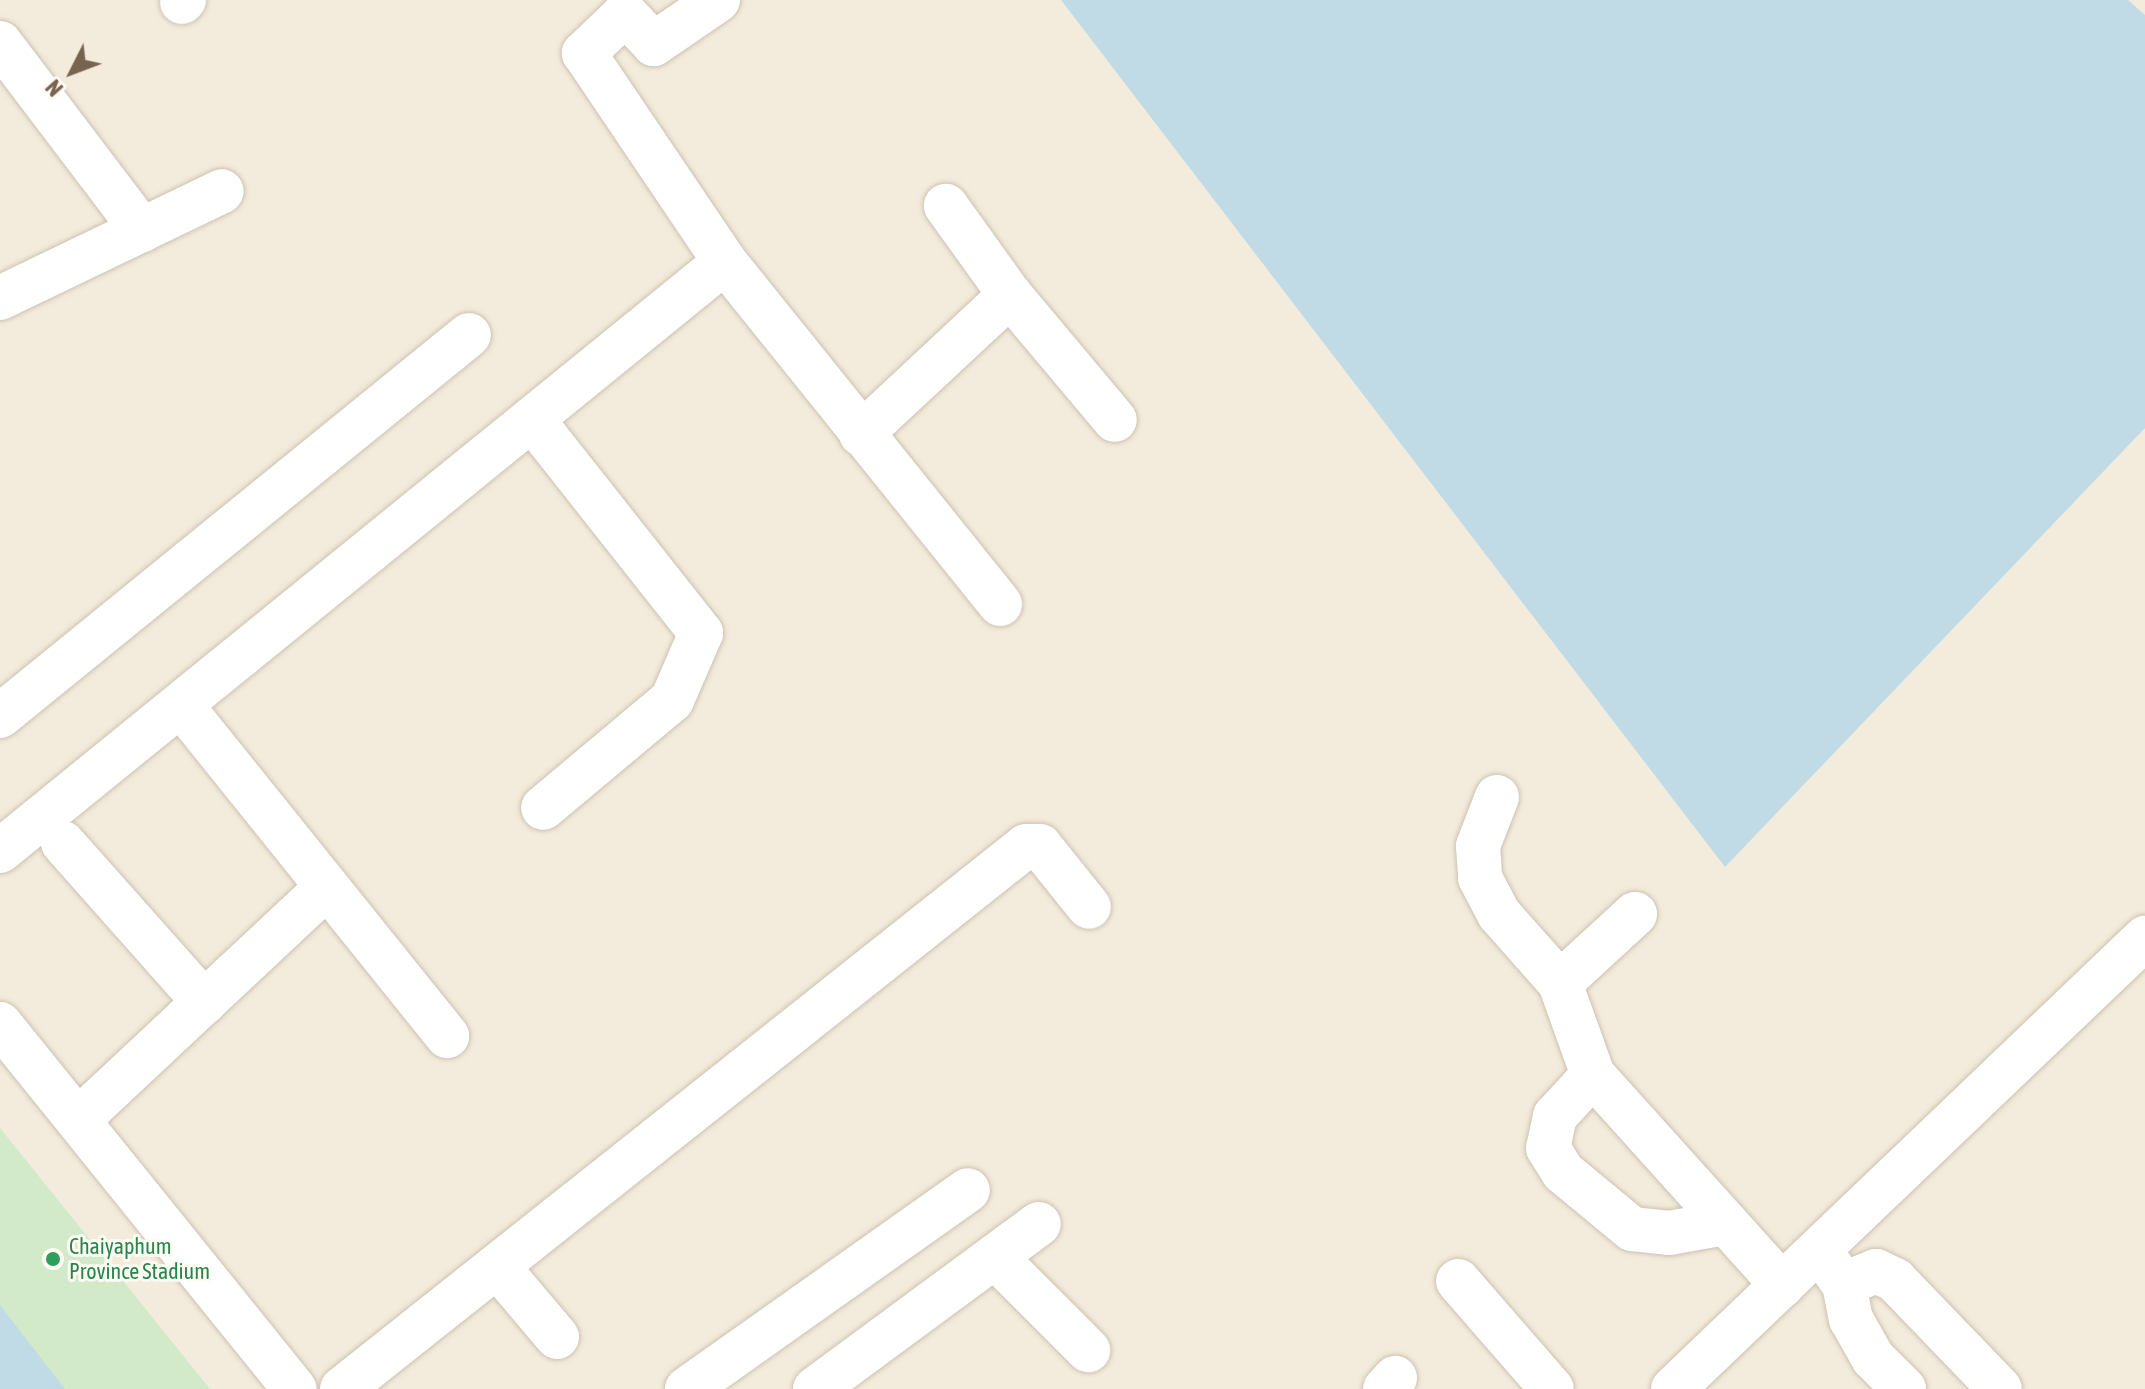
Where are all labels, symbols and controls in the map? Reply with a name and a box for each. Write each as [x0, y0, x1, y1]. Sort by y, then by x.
north arrow [32, 32, 112, 112]
text: N [40, 75, 68, 102]
place label: Chaiyaphum Province Stadium [69, 1233, 210, 1284]
marker: Chaiyaphum Province Stadium [44, 1250, 62, 1268]

